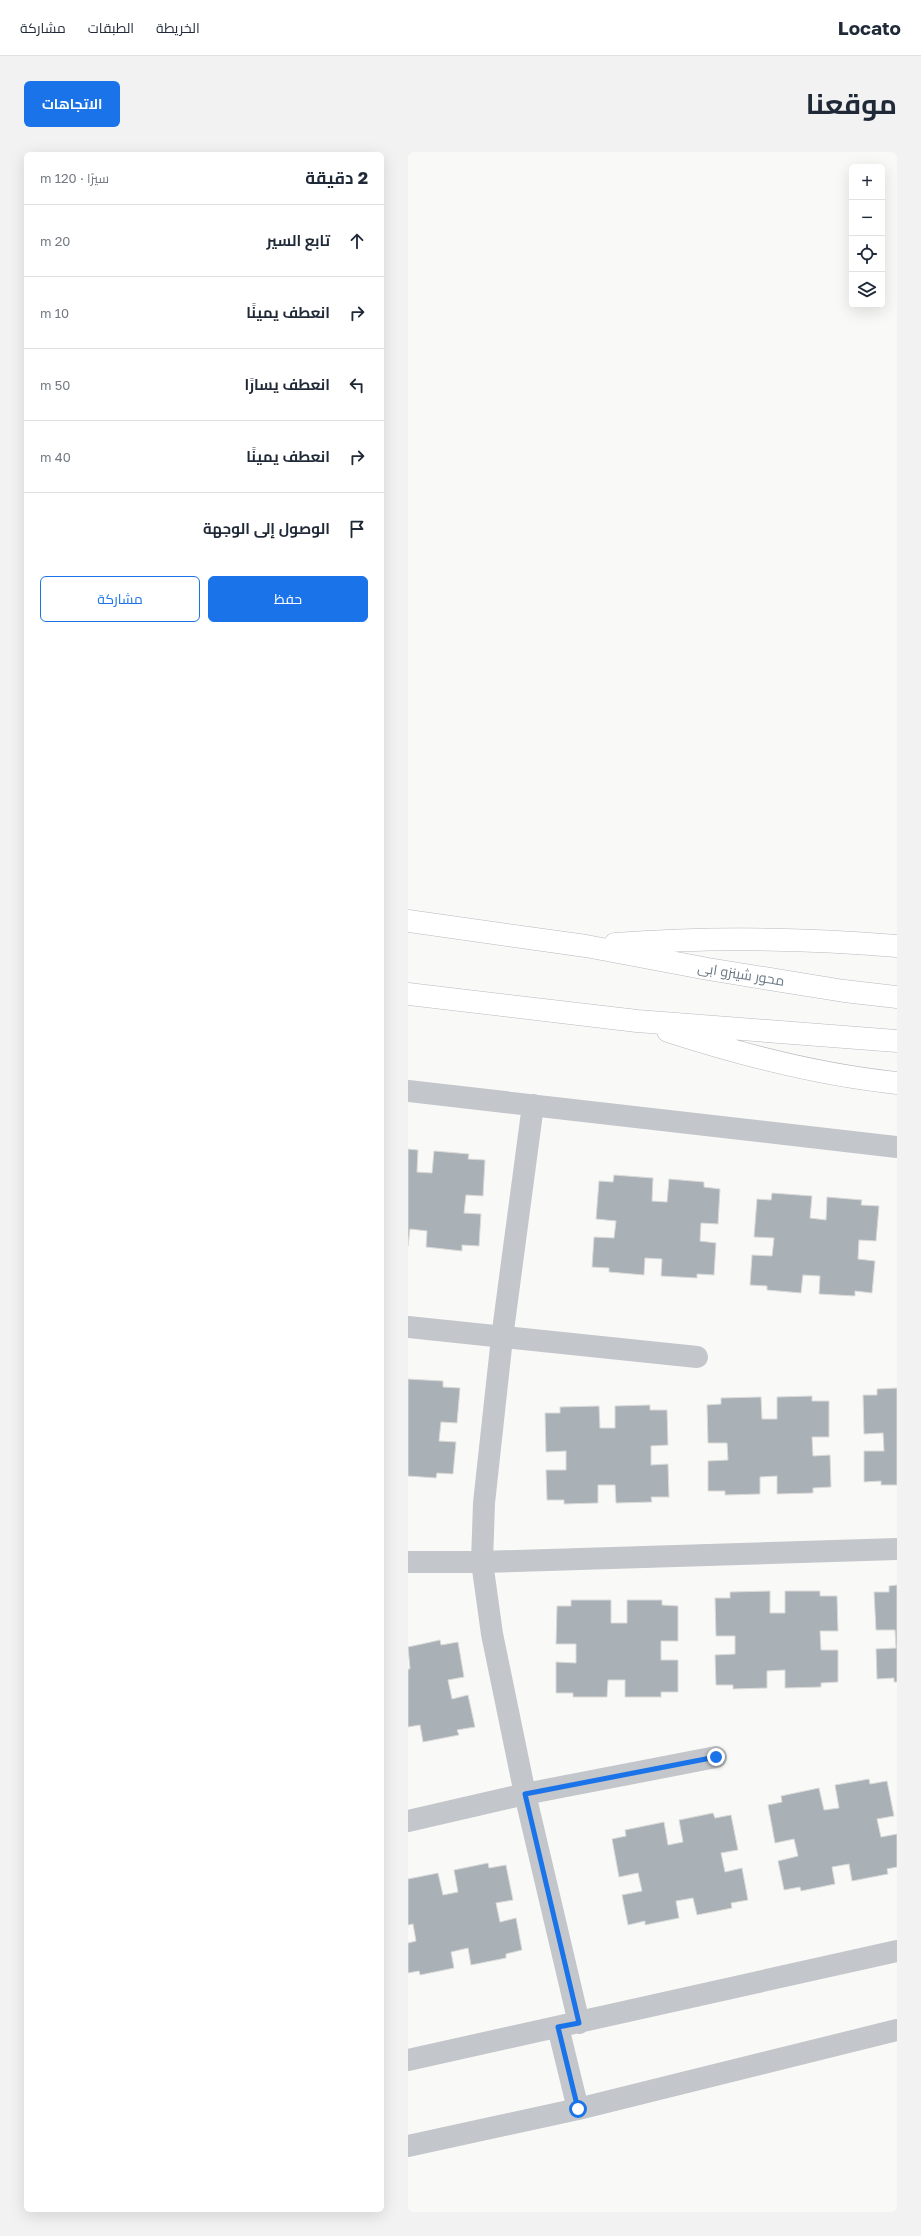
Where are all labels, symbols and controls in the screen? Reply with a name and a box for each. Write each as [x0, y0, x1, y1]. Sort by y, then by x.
text: Locato [838, 16, 901, 39]
text: مشاركة [20, 19, 66, 36]
text: الطبقات [88, 19, 134, 36]
text: الخريطة [156, 19, 200, 36]
button: الاتجاهات [24, 81, 120, 127]
text: موقعنا [806, 87, 897, 120]
map controls [849, 164, 885, 308]
button: + [849, 164, 885, 200]
text: 2 دقيقة [305, 167, 368, 188]
text: سيرًا · 120 m [40, 170, 109, 186]
button: − [849, 200, 885, 236]
icon: ahead [346, 230, 368, 252]
text: تابع السير [267, 231, 330, 249]
text: 20 m [40, 233, 70, 249]
button: locate [849, 236, 885, 272]
button: layers [849, 272, 885, 308]
icon: right [346, 302, 368, 324]
text: انعطف يمينًا [246, 303, 330, 321]
text: 10 m [40, 305, 69, 321]
icon: left [346, 374, 368, 396]
text: انعطف يسارًا [244, 375, 330, 393]
text: 50 m [40, 377, 70, 393]
icon: right [346, 446, 368, 468]
text: انعطف يمينًا [246, 447, 330, 465]
text: 40 m [40, 449, 71, 465]
icon: arrive [346, 518, 368, 540]
text: الوصول إلى الوجهة [203, 519, 330, 537]
button: مشاركة [40, 576, 200, 622]
button: حفظ [208, 576, 368, 622]
street label: محور شينزو ابى [696, 958, 786, 989]
route end [707, 1748, 725, 1766]
route start [569, 2100, 587, 2118]

